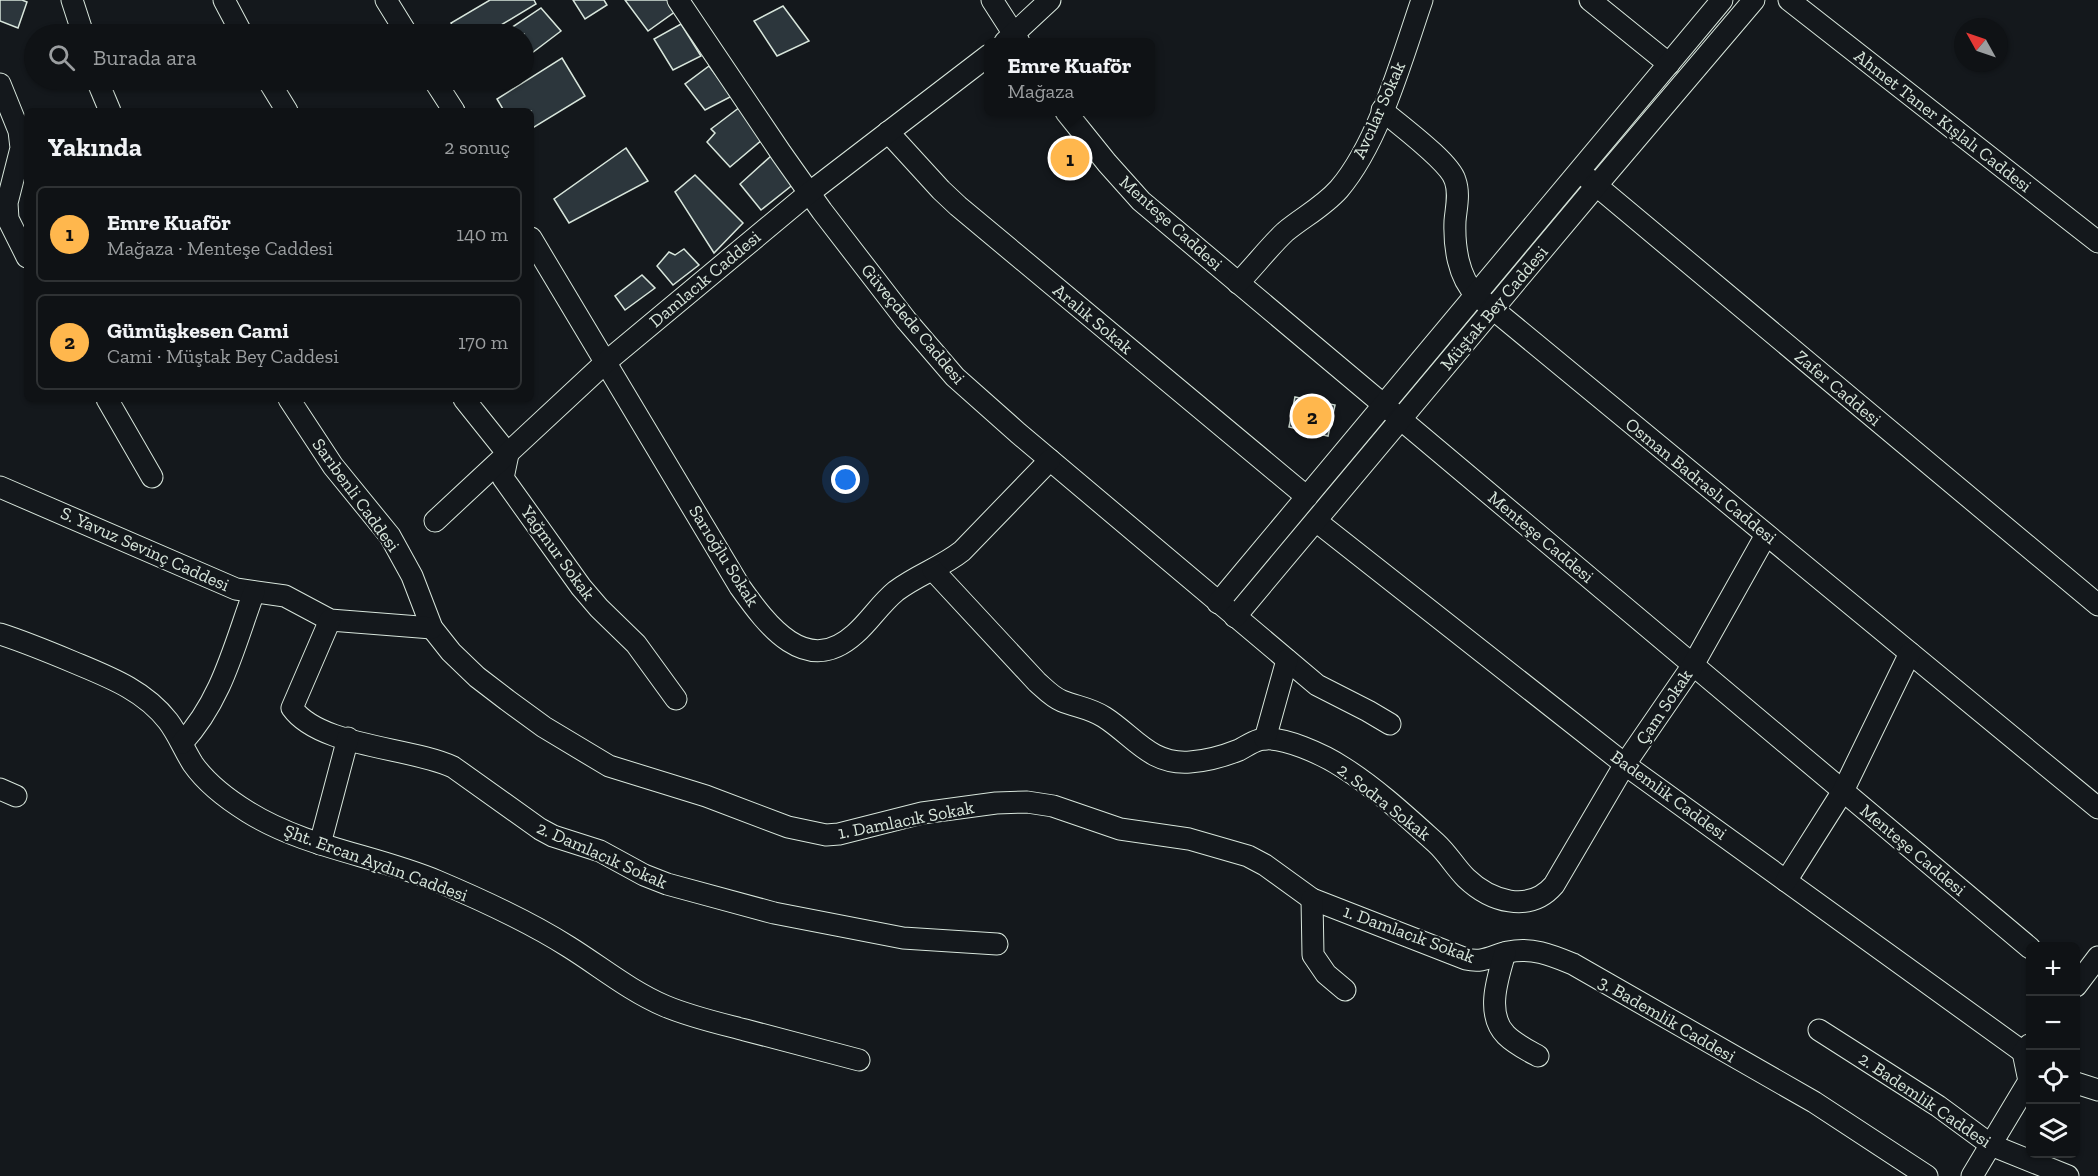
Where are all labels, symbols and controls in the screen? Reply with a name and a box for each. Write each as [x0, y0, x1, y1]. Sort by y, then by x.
north arrow [1954, 18, 2008, 72]
search box [24, 24, 534, 90]
popup [984, 38, 1155, 116]
icon: search [45, 41, 78, 74]
text: Burada ara [93, 44, 197, 71]
street label: Ahmet Taner Kışlalı Caddesi [1850, 45, 2036, 197]
text: Emre Kuaför [1008, 52, 1131, 79]
street label: Avcılar Sokak [1348, 57, 1410, 162]
text: Mağaza [1008, 79, 1074, 103]
text: Yakında [48, 131, 142, 163]
text: 2 sonuç [444, 135, 510, 159]
pin: 1 [1050, 136, 1090, 180]
street label: Menteşe Caddesi [1115, 171, 1227, 275]
text: Emre Kuaför [107, 209, 231, 236]
text: 1 [65, 222, 74, 246]
text: 140 m [456, 222, 508, 246]
street label: Damlacık Caddesi [645, 226, 765, 332]
text: Mağaza · Menteşe Caddesi [107, 236, 333, 260]
street label: Müştak Bey Caddesi [1436, 241, 1552, 375]
street label: Güveçdede Caddesi [856, 259, 970, 389]
street label: Aralık Sokak [1049, 279, 1138, 359]
text: Gümüşkesen Cami [107, 317, 289, 344]
text: 2 [64, 330, 75, 354]
text: 170 m [458, 330, 508, 354]
text: Cami · Müştak Bey Caddesi [107, 344, 339, 368]
street label: Zafer Caddesi [1790, 346, 1886, 430]
pin: 2 [1292, 394, 1332, 438]
street label: Osman Badraslı Caddesi [1621, 413, 1781, 549]
street label: Sarıbenli Caddesi [308, 434, 404, 556]
your location [831, 465, 860, 494]
street label: Menteşe Caddesi [1484, 486, 1598, 588]
street label: Yağmur Sokak [516, 501, 600, 605]
street label: Sarıoğlu Sokak [684, 501, 764, 611]
street label: S. Yavuz Sevinç Caddesi [57, 502, 233, 596]
street label: Çam Sokak [1631, 665, 1698, 749]
street label: Bademlik Caddesi [1607, 745, 1731, 845]
street label: 2. Sodra Sokak [1333, 759, 1436, 846]
street label: 1. Damlacık Sokak [836, 796, 977, 844]
street label: Menteşe Caddesi [1856, 799, 1970, 901]
street label: 2. Damlacık Sokak [533, 816, 671, 894]
street label: Şht. Ercan Aydın Caddesi [281, 820, 471, 906]
street label: 1. Damlacık Sokak [1340, 900, 1478, 968]
map controls [2026, 942, 2080, 1158]
button: + [2026, 942, 2080, 996]
street label: 3. Bademlik Caddesi [1594, 971, 1740, 1067]
button: − [2026, 996, 2080, 1050]
street label: 2. Bademlik Caddesi [1854, 1047, 1996, 1153]
button: locate [2026, 1050, 2080, 1104]
button: layers [2026, 1104, 2080, 1158]

